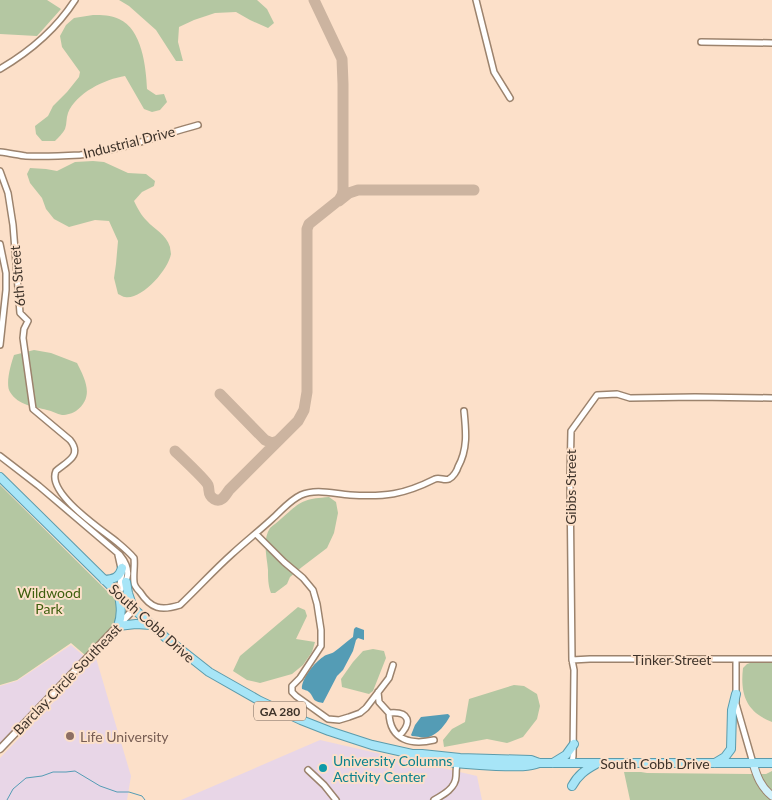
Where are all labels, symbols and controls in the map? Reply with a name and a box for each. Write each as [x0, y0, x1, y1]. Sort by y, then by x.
street label: Industrial Drive [81, 122, 177, 162]
street label: 6th Street [6, 245, 28, 307]
street label: Gibbs Street [562, 449, 579, 525]
street label: South Cobb Drive [106, 580, 198, 666]
park label: Wildwood Park [17, 584, 81, 617]
street label: Barclay Circle Southeast [9, 620, 125, 738]
street label: Tinker Street [633, 651, 711, 668]
road number: GA 280 [254, 701, 306, 720]
place label: Life University [80, 728, 169, 745]
marker: Life University [64, 730, 76, 742]
place label: University Columns Activity Center [333, 752, 452, 785]
street label: South Cobb Drive [600, 755, 710, 772]
marker: University Columns Activity Center [317, 762, 329, 774]

